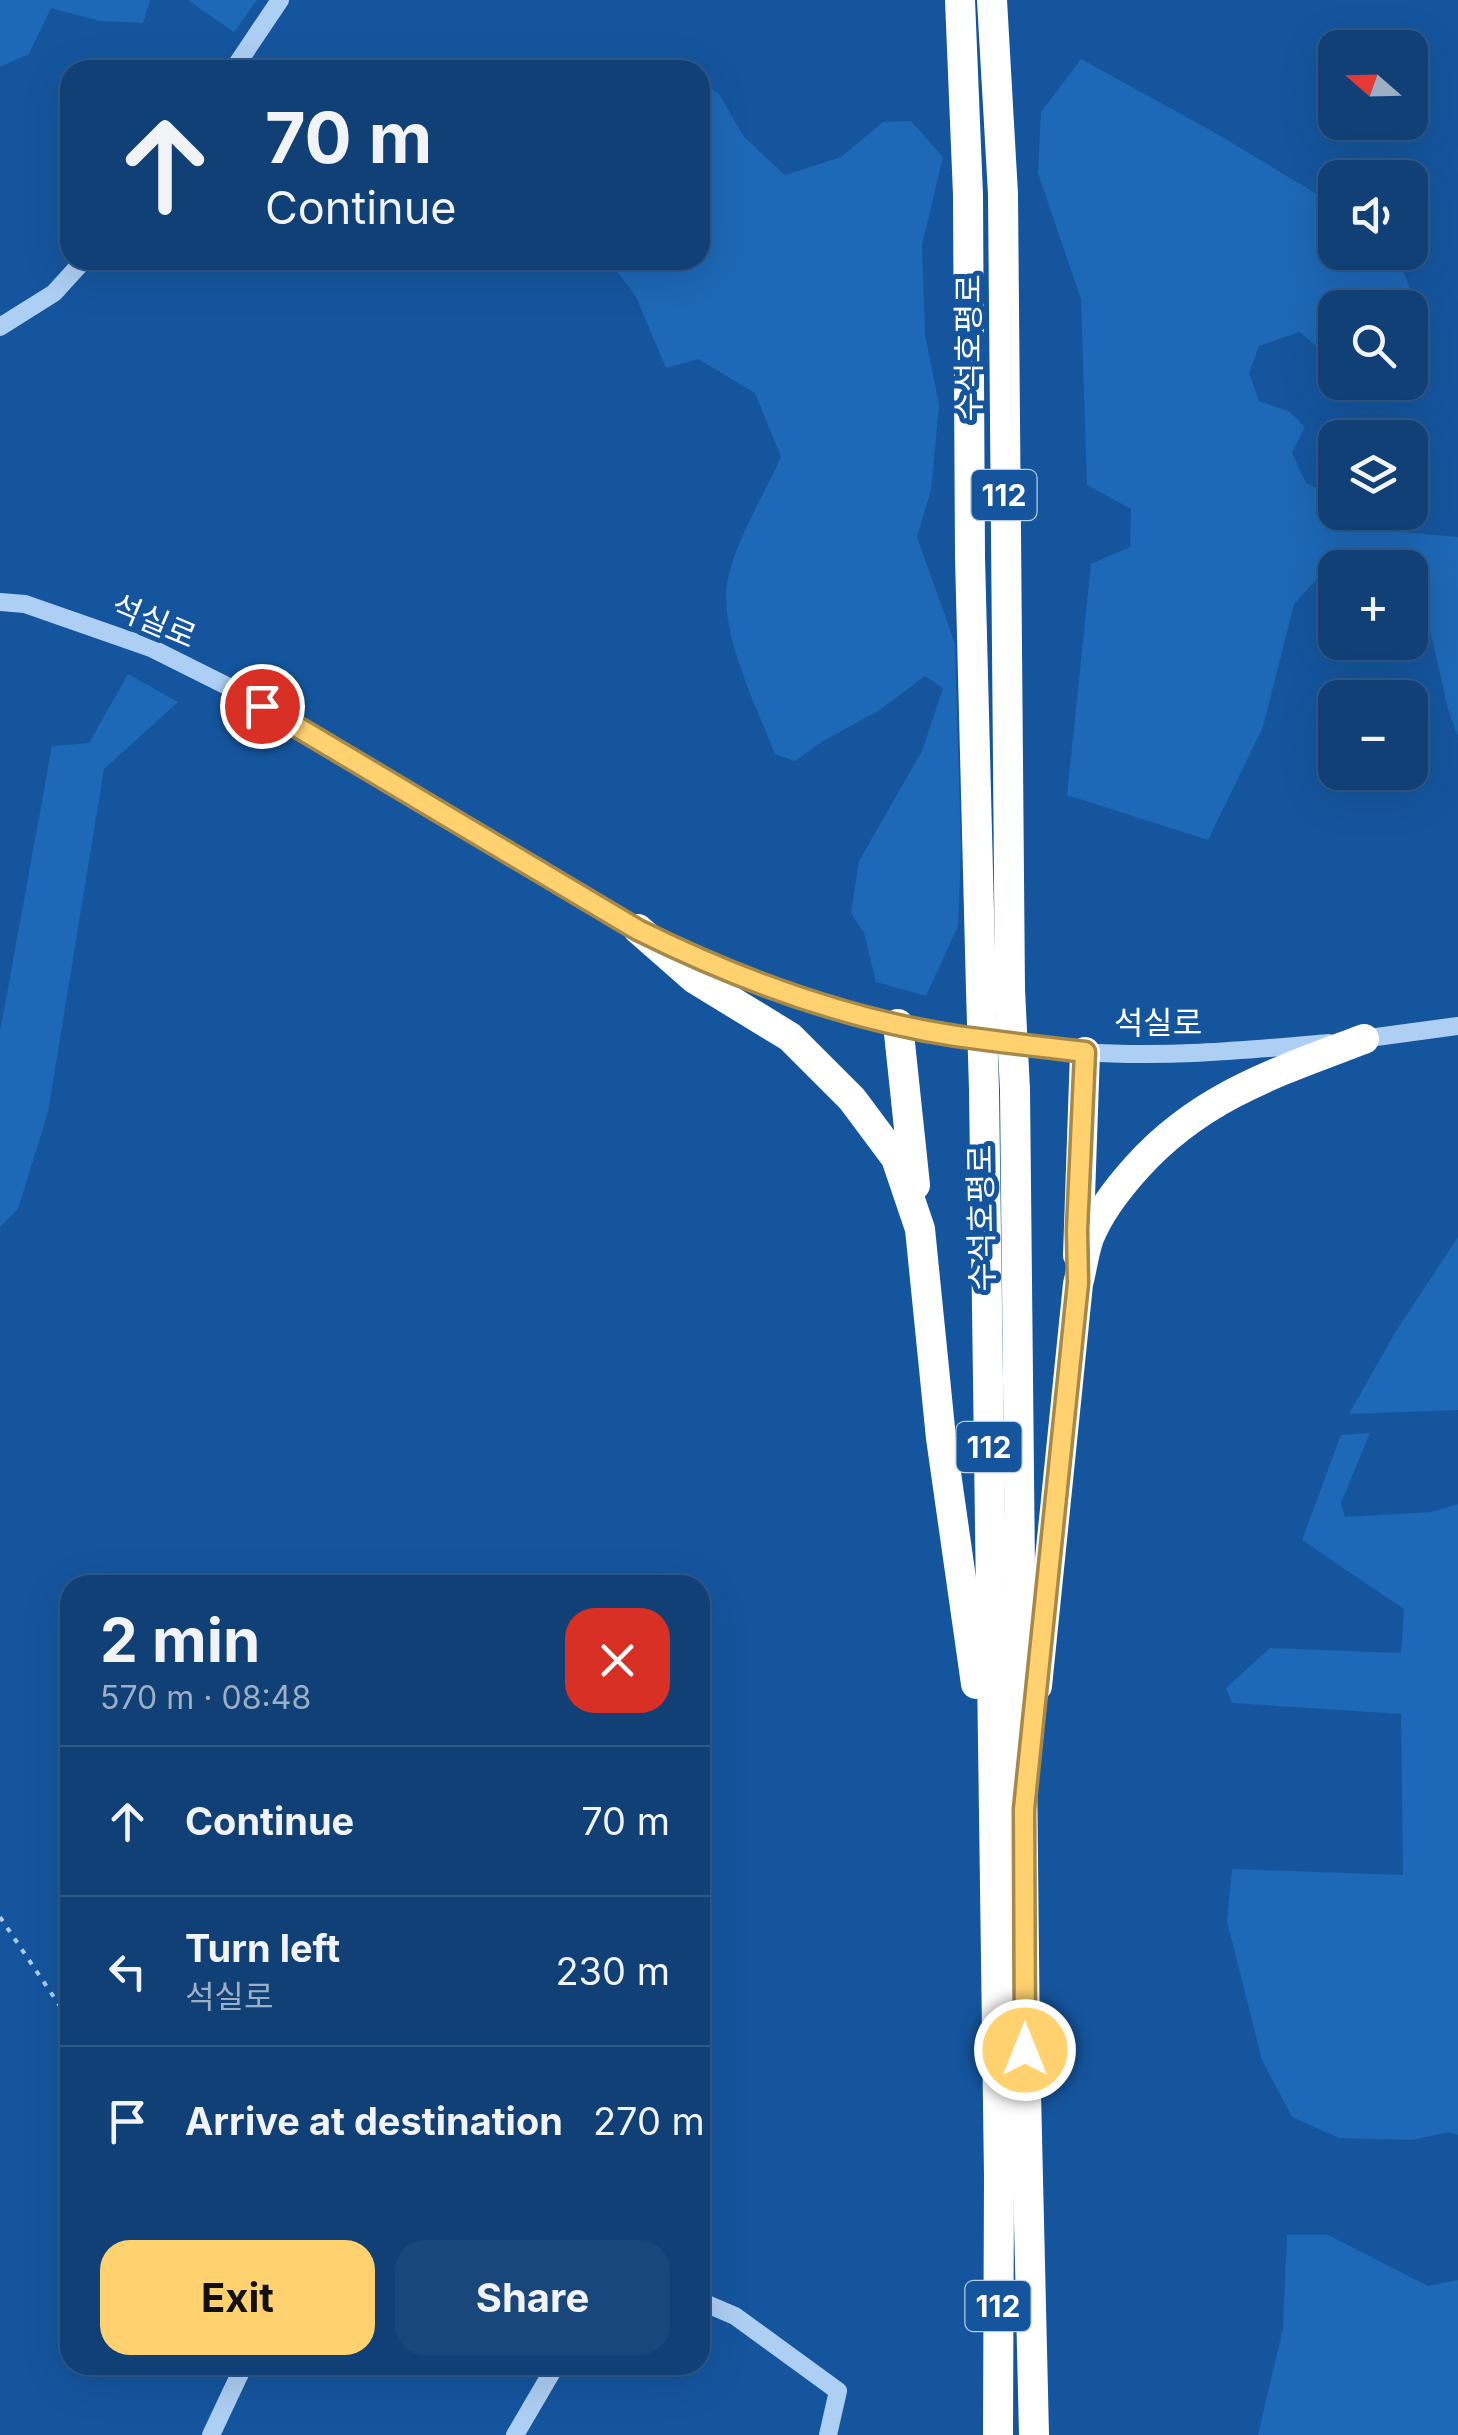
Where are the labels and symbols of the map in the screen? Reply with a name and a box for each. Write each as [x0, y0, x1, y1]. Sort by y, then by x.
north arrow [1318, 30, 1428, 140]
street label: 수석호평로 [949, 274, 988, 422]
road number: 112 [972, 470, 1036, 520]
street label: 석실로 [106, 586, 202, 656]
pin [220, 664, 305, 749]
street label: 석실로 [1114, 1003, 1202, 1042]
street label: 수석호평로 [960, 1144, 1002, 1292]
road number: 112 [956, 1422, 1022, 1472]
position arrow [973, 1998, 1077, 2102]
road number: 112 [966, 2281, 1030, 2331]

